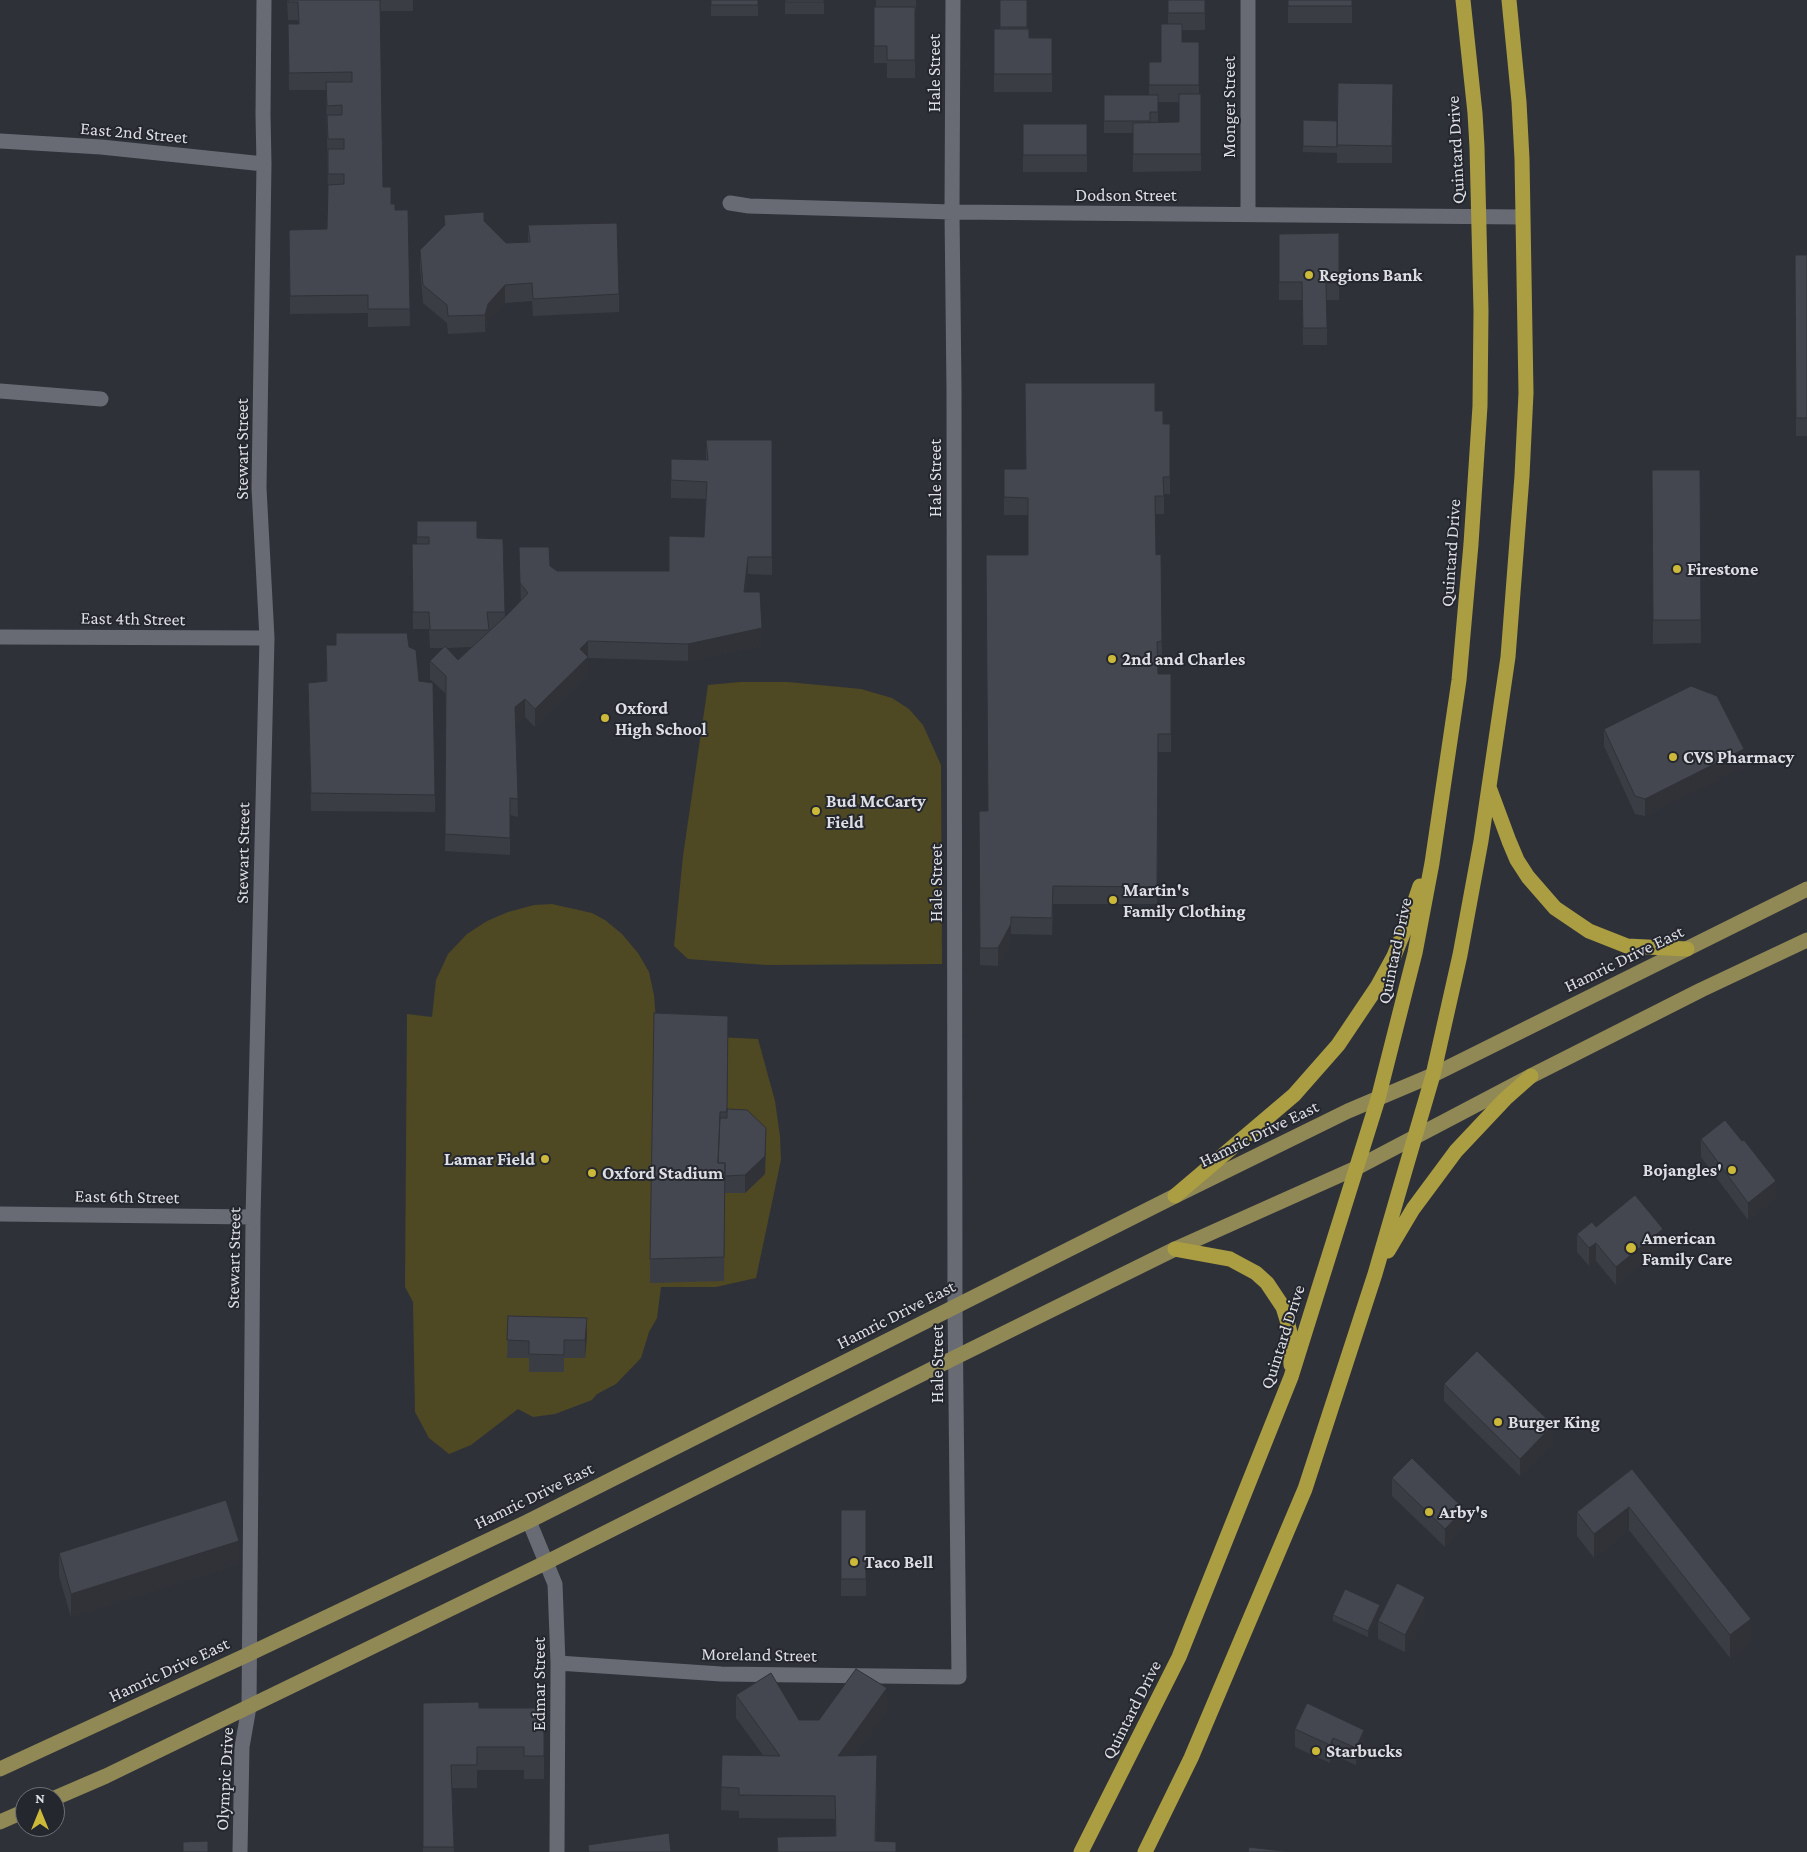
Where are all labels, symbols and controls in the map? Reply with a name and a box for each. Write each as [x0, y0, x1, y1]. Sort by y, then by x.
street label: Hale Street [923, 34, 945, 112]
street label: Monger Street [1218, 56, 1240, 158]
street label: Quintard Drive [1442, 95, 1470, 205]
street label: East 2nd Street [79, 118, 189, 148]
street label: Dodson Street [1075, 184, 1177, 206]
place label: Regions Bank [1319, 264, 1422, 286]
marker: Regions Bank [1303, 269, 1315, 281]
street label: Stewart Street [231, 398, 253, 500]
street label: Hale Street [924, 439, 946, 517]
street label: Quintard Drive [1436, 498, 1466, 608]
place label: Firestone [1687, 558, 1758, 580]
marker: Firestone [1671, 563, 1683, 575]
street label: East 4th Street [80, 607, 186, 631]
place label: 2nd and Charles [1122, 648, 1245, 670]
marker: 2nd and Charles [1106, 653, 1118, 665]
place label: Oxford High School [615, 697, 707, 740]
marker: Oxford High School [599, 712, 611, 724]
place label: CVS Pharmacy [1683, 746, 1794, 768]
marker: CVS Pharmacy [1667, 751, 1679, 763]
place label: Bud McCarty Field [826, 790, 926, 832]
street label: Stewart Street [231, 802, 255, 904]
marker: Bud McCarty Field [810, 805, 822, 817]
street label: Hale Street [925, 844, 947, 922]
place label: Martin's Family Clothing [1123, 879, 1246, 922]
marker: Martin's Family Clothing [1107, 894, 1119, 906]
street label: Quintard Drive [1373, 896, 1417, 1006]
street label: Hamric Drive East [1561, 921, 1687, 997]
street label: Hamric Drive East [1196, 1096, 1322, 1172]
place label: Lamar Field [444, 1148, 535, 1170]
marker: Lamar Field [539, 1153, 551, 1165]
place label: Bojangles' [1643, 1159, 1722, 1181]
place label: Oxford Stadium [602, 1162, 723, 1184]
marker: Bojangles' [1726, 1164, 1738, 1176]
marker: Oxford Stadium [586, 1167, 598, 1179]
street label: East 6th Street [74, 1185, 180, 1209]
street label: Stewart Street [222, 1207, 246, 1309]
place label: American Family Care [1642, 1227, 1732, 1270]
marker: American Family Care [1624, 1241, 1638, 1255]
street label: Hamric Drive East [833, 1276, 959, 1354]
street label: Quintard Drive [1256, 1282, 1310, 1392]
street label: Hale Street [926, 1325, 948, 1403]
place label: Burger King [1508, 1411, 1600, 1433]
marker: Burger King [1492, 1416, 1504, 1428]
street label: Hamric Drive East [471, 1458, 597, 1534]
place label: Arby's [1439, 1501, 1488, 1523]
marker: Arby's [1423, 1506, 1435, 1518]
place label: Taco Bell [864, 1551, 933, 1573]
marker: Taco Bell [848, 1556, 860, 1568]
street label: Hamric Drive East [105, 1633, 233, 1707]
street label: Edmar Street [528, 1637, 550, 1731]
street label: Moreland Street [701, 1643, 817, 1667]
street label: Quintard Drive [1098, 1657, 1166, 1763]
street label: Olympic Drive [212, 1727, 238, 1831]
place label: Starbucks [1326, 1740, 1402, 1762]
marker: Starbucks [1310, 1745, 1322, 1757]
north arrow [15, 1787, 65, 1837]
text: N [35, 1790, 45, 1806]

